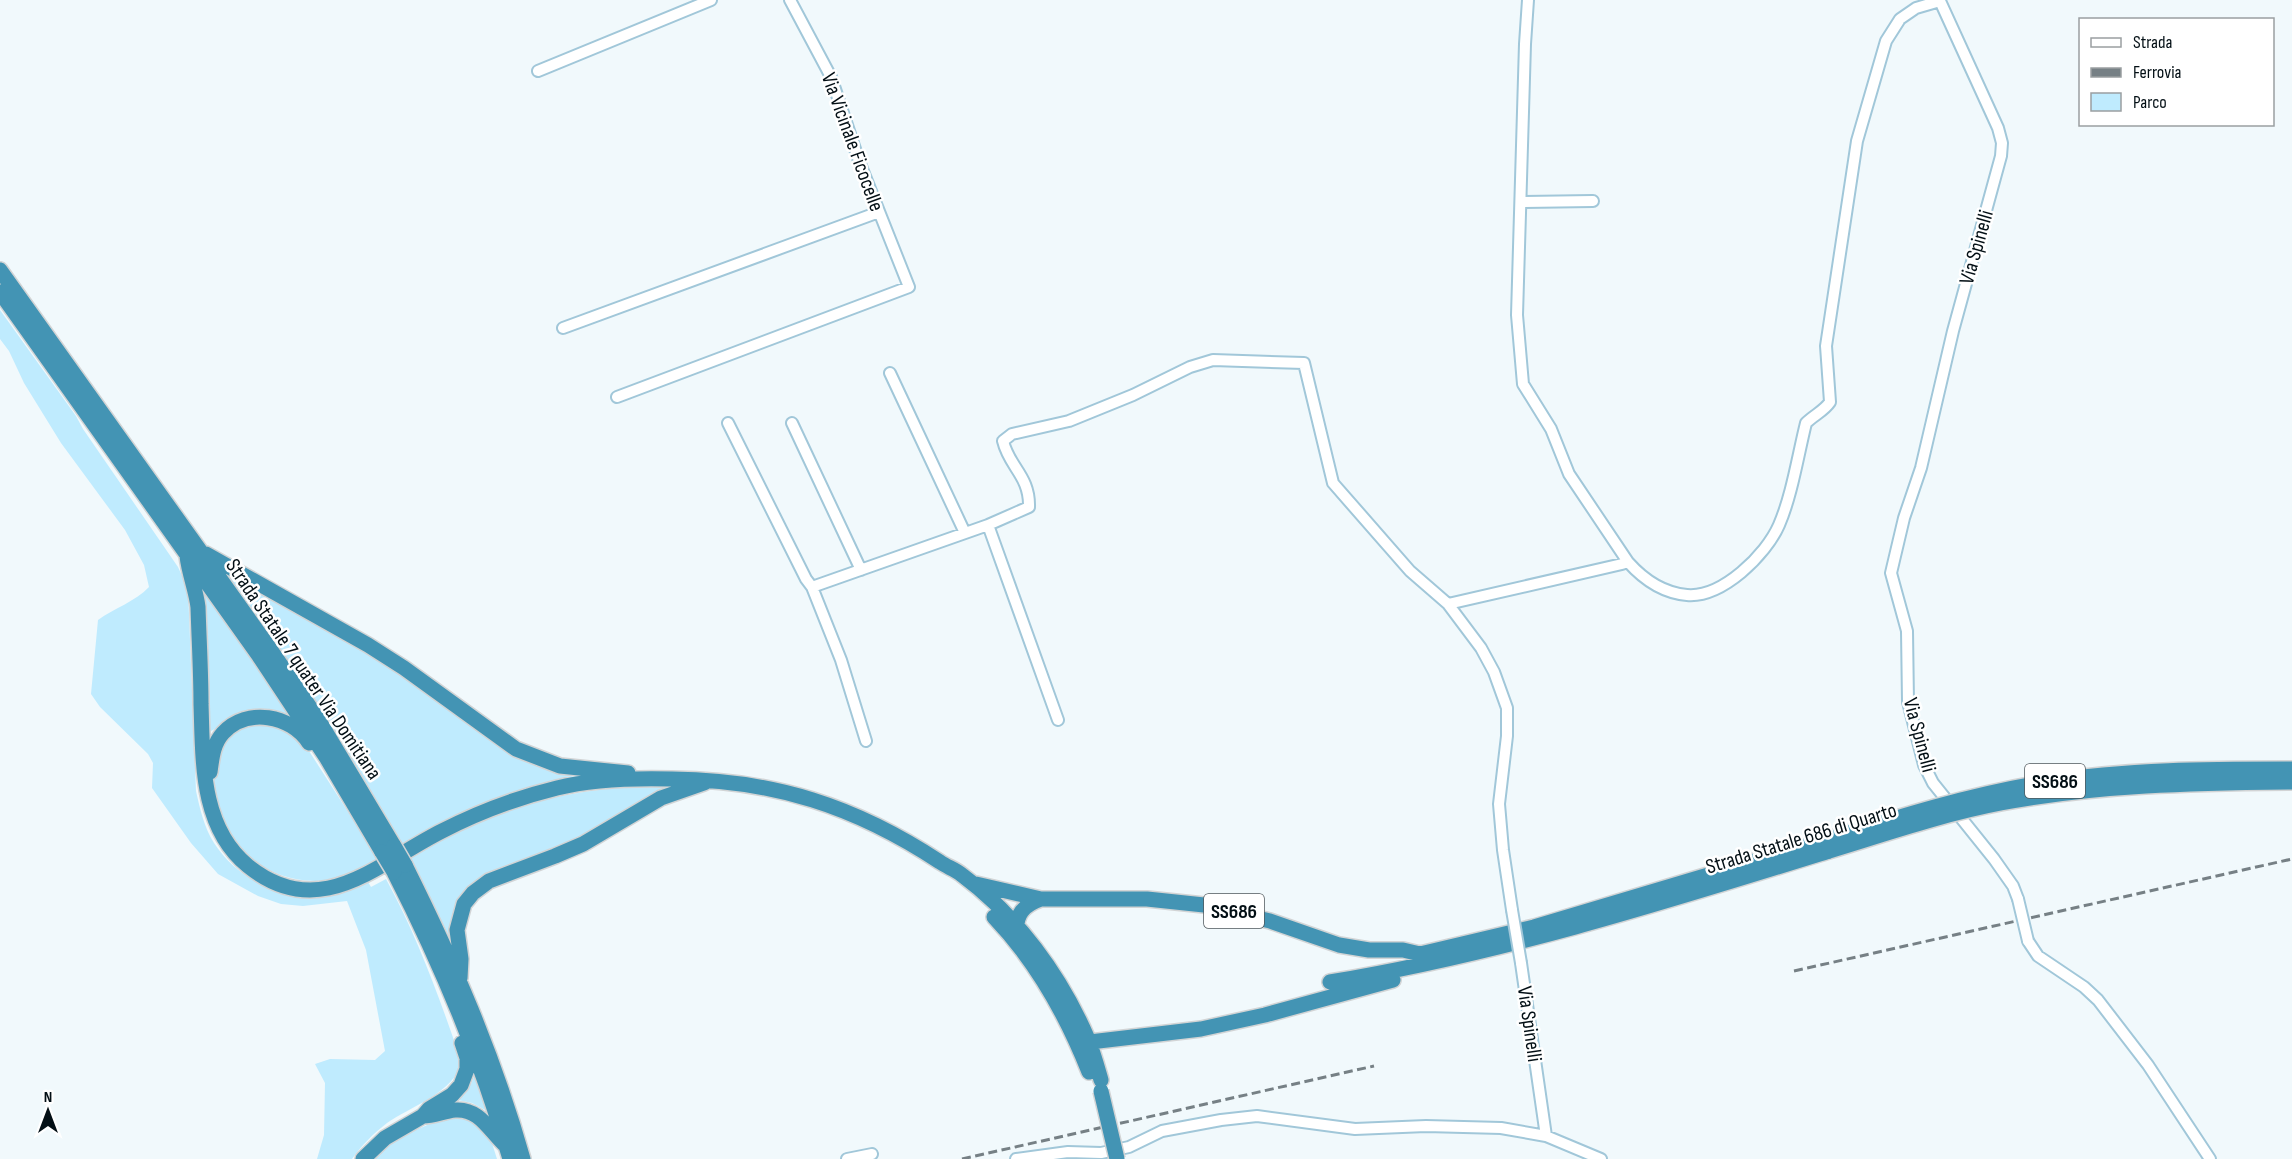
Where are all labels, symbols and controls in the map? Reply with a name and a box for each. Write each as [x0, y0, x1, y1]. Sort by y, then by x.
legend [2079, 18, 2274, 126]
text: Strada [2133, 32, 2173, 53]
text: Ferrovia [2133, 62, 2181, 83]
street label: Via Vicinale Ficocelle [816, 70, 889, 215]
text: Parco [2133, 92, 2167, 113]
street label: Via Spinelli [1954, 207, 1999, 287]
street label: Strada Statale 7 quater Via Domitiana [220, 554, 387, 784]
street label: Via Spinelli [1898, 695, 1941, 775]
road number: SS686 [2025, 764, 2085, 798]
street label: Strada Statale 686 di Quarto [1703, 798, 1900, 879]
road number: SS686 [1204, 894, 1264, 928]
street label: Via Spinelli [1512, 985, 1547, 1063]
north arrow [18, 1081, 78, 1141]
text: N [44, 1088, 52, 1107]

